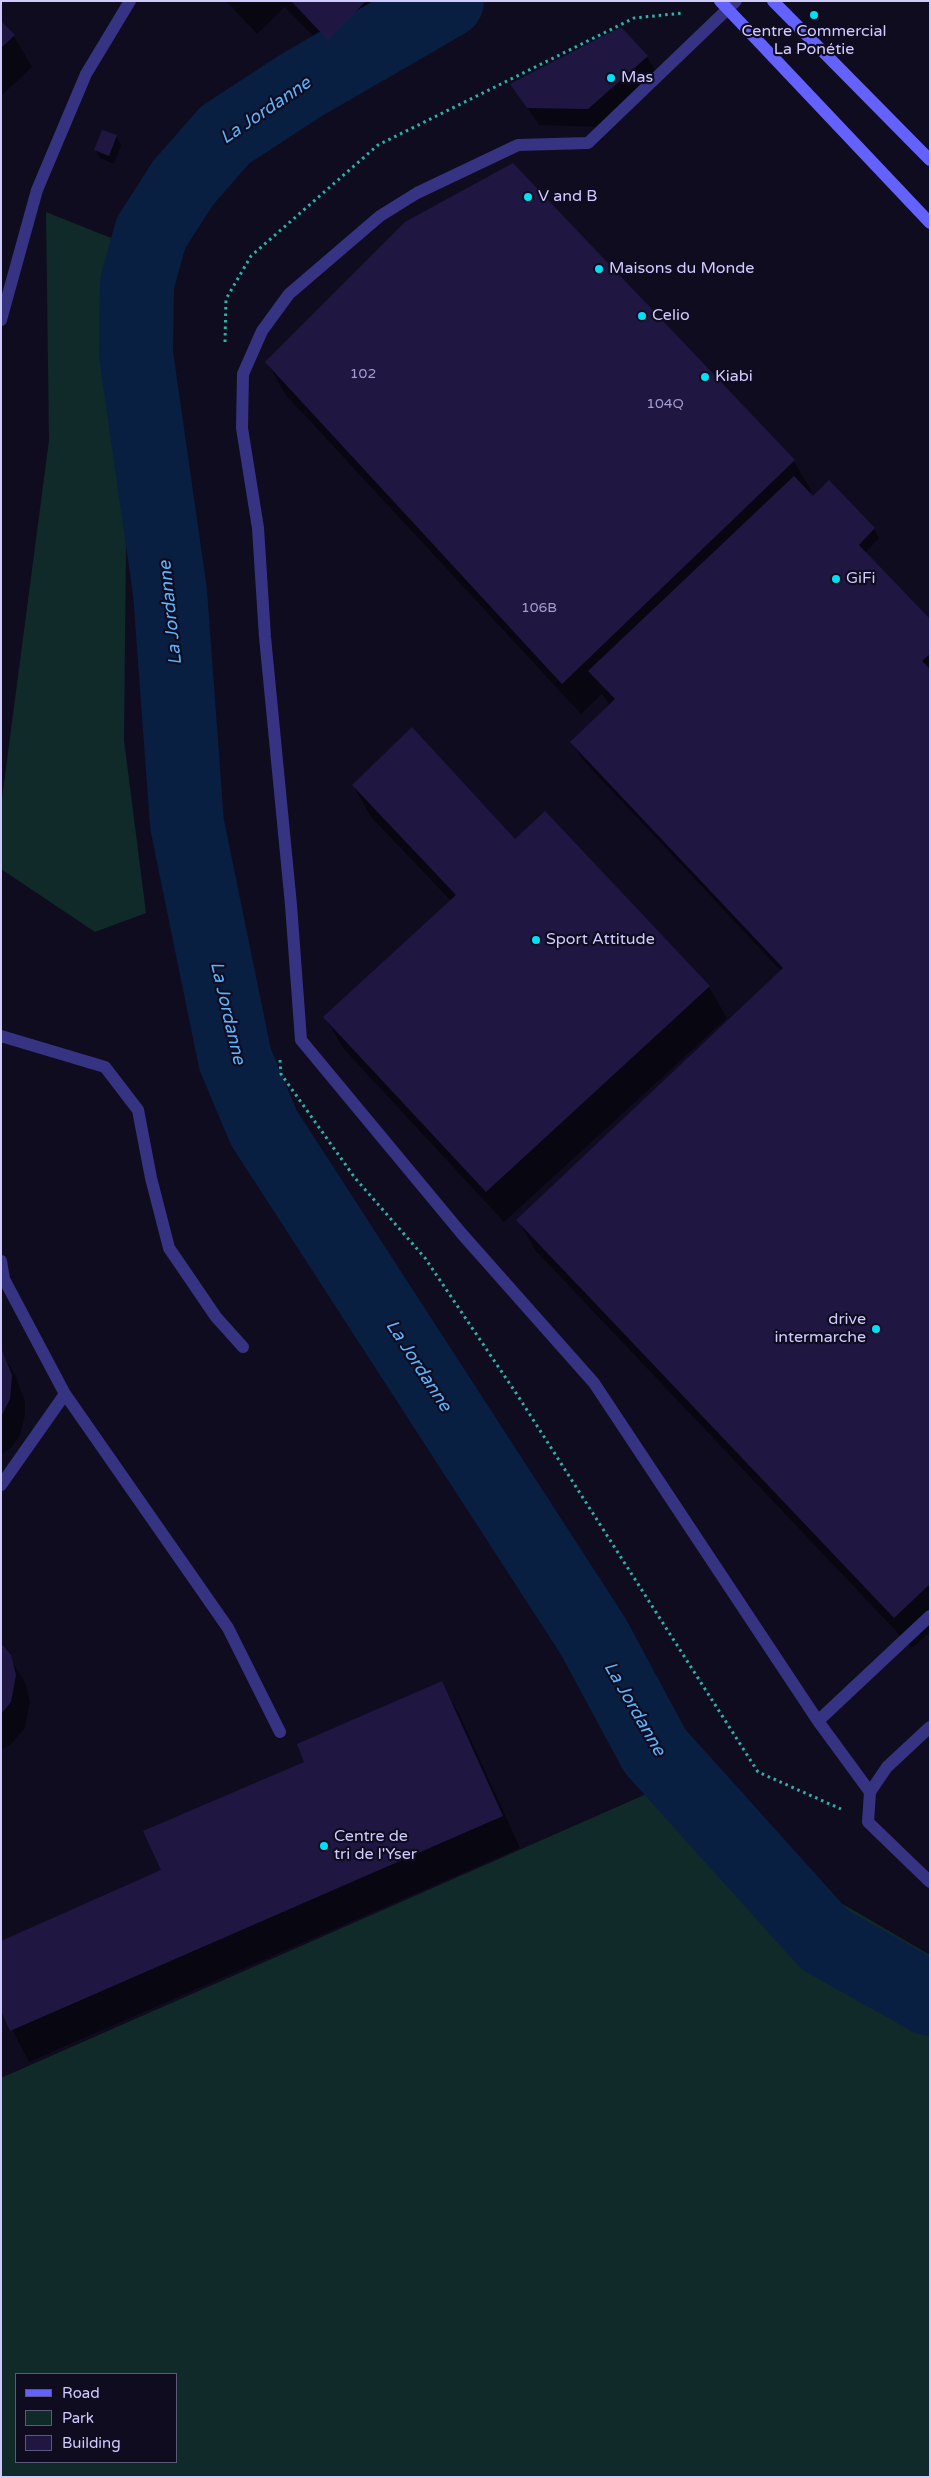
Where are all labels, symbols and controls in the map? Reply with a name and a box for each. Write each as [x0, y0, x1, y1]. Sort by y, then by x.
marker: Centre Commercial La Ponétie [808, 9, 820, 21]
place label: Centre Commercial La Ponétie [741, 22, 887, 60]
place label: Mas [621, 68, 653, 88]
marker: Mas [605, 72, 617, 84]
water label: La Jordanne [217, 73, 315, 149]
place label: V and B [538, 187, 597, 207]
marker: V and B [522, 191, 534, 203]
place label: Maisons du Monde [609, 259, 754, 279]
marker: Maisons du Monde [593, 263, 605, 275]
place label: Celio [652, 306, 690, 326]
marker: Celio [636, 310, 648, 322]
house number: 102 [350, 366, 376, 382]
place label: Kiabi [715, 367, 753, 387]
marker: Kiabi [699, 371, 711, 383]
house number: 104Q [646, 396, 684, 412]
water label: La Jordanne [155, 560, 187, 666]
place label: GiFi [846, 569, 875, 589]
marker: GiFi [830, 573, 842, 585]
house number: 106B [521, 600, 557, 616]
place label: Sport Attitude [546, 930, 655, 950]
marker: Sport Attitude [530, 934, 542, 946]
water label: La Jordanne [205, 960, 249, 1066]
place label: drive intermarche [774, 1310, 866, 1348]
water label: La Jordanne [380, 1316, 456, 1416]
marker: drive intermarche [870, 1323, 882, 1335]
water label: La Jordanne [598, 1658, 670, 1760]
place label: Centre de tri de l'Yser [334, 1827, 417, 1865]
marker: Centre de tri de l'Yser [318, 1840, 330, 1852]
legend [15, 2373, 178, 2463]
text: Road [62, 2384, 100, 2402]
text: Park [62, 2409, 94, 2427]
text: Building [62, 2434, 121, 2452]

